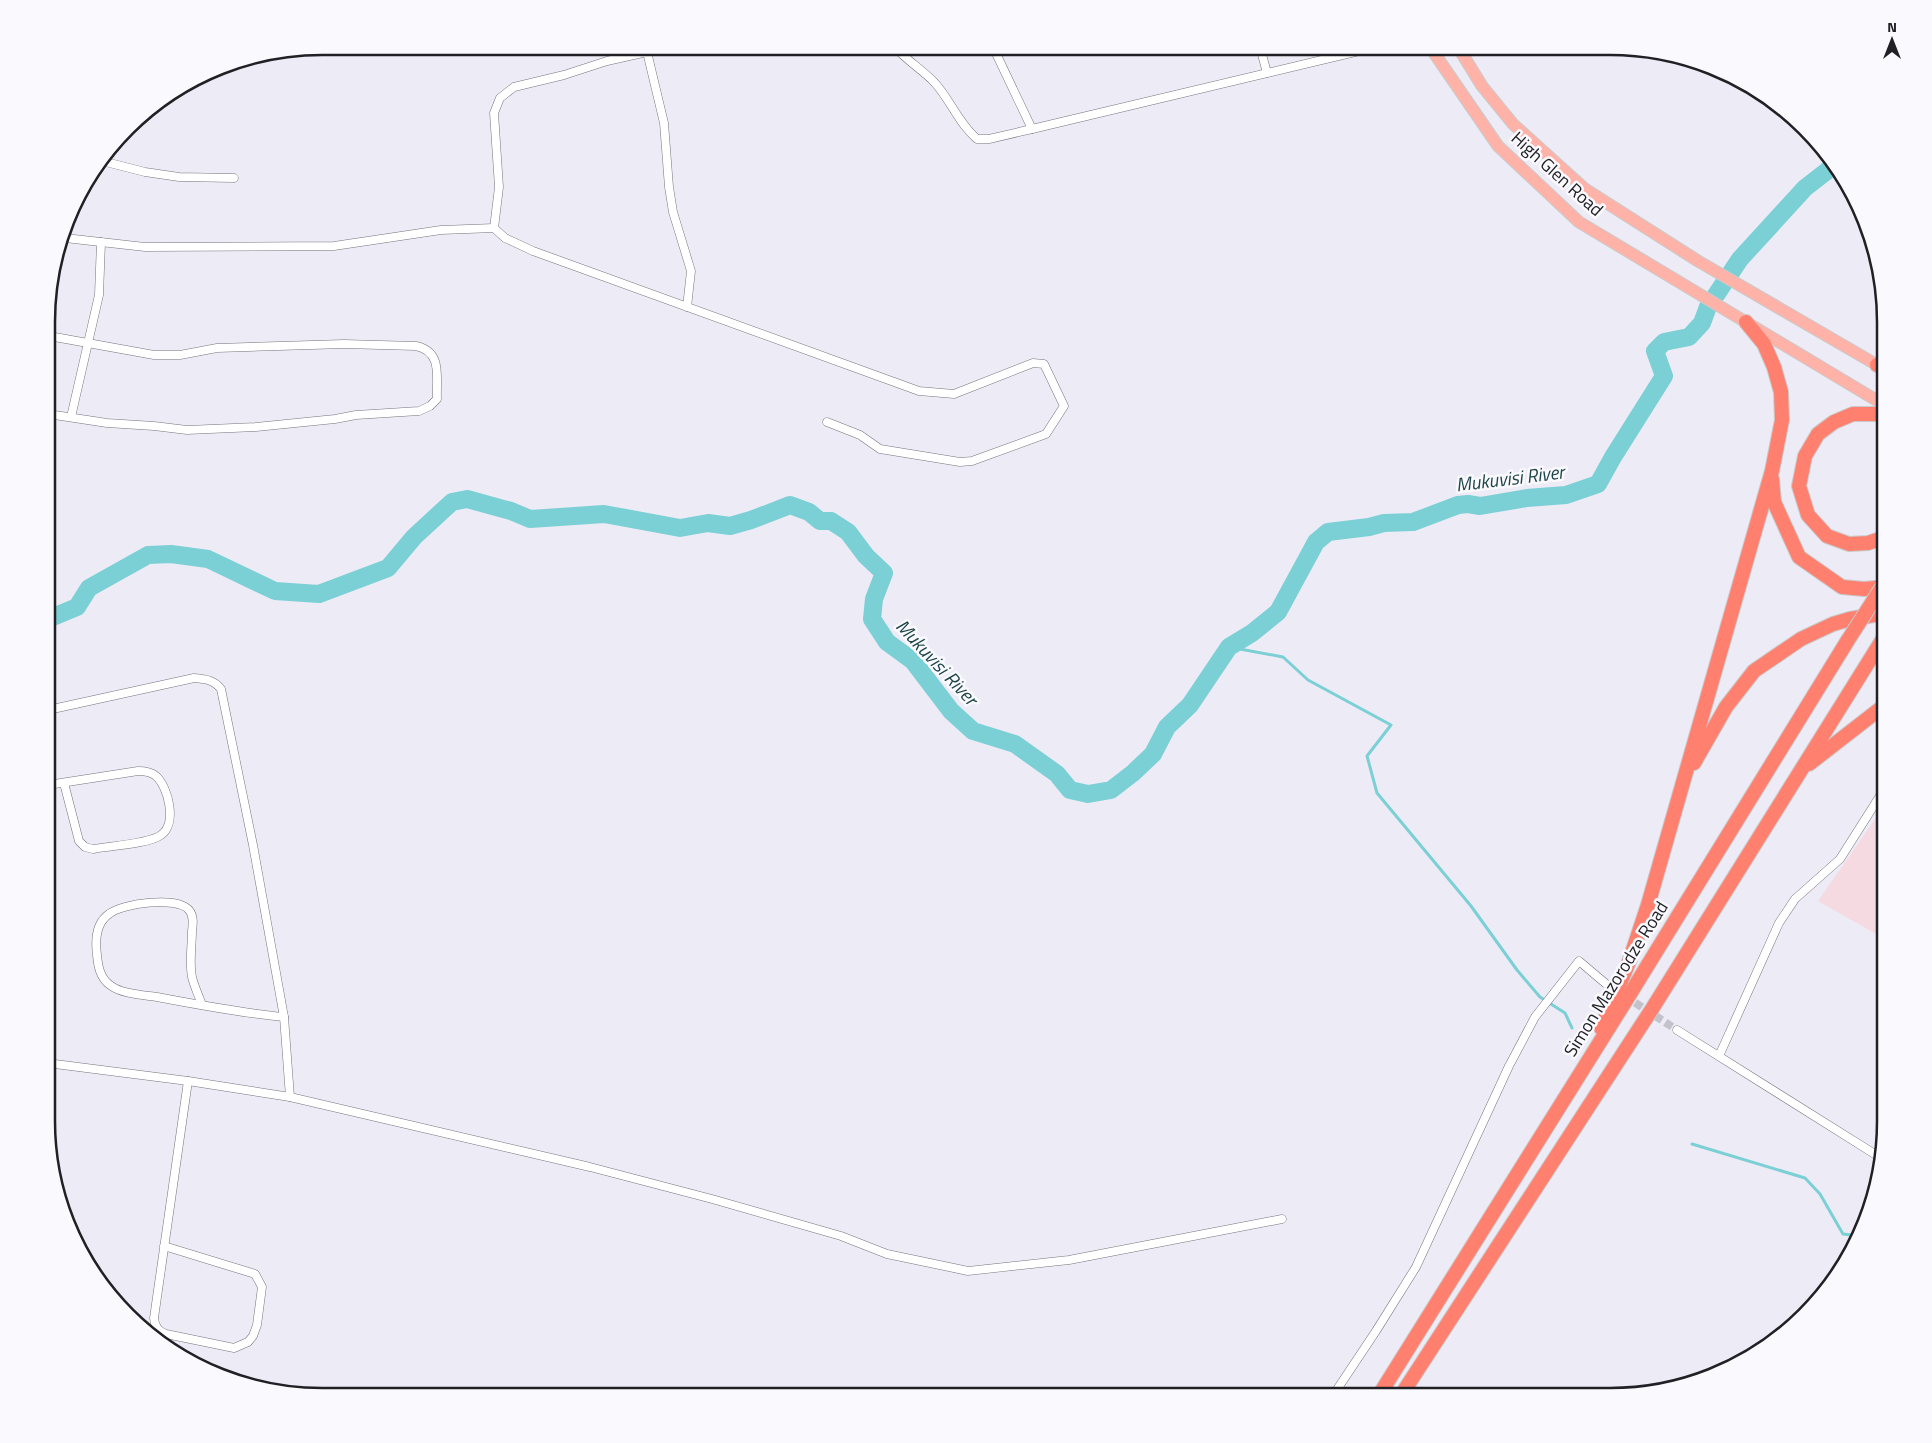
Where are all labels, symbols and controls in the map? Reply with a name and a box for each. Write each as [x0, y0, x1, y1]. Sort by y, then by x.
north arrow [1867, 15, 1917, 65]
text: N [1887, 16, 1897, 37]
street label: High Glen Road [1505, 125, 1609, 222]
water label: Mukuvisi River [1454, 456, 1568, 499]
water label: Mukuvisi River [890, 612, 986, 713]
street label: Simon Mazorodze Road [1557, 896, 1674, 1062]

